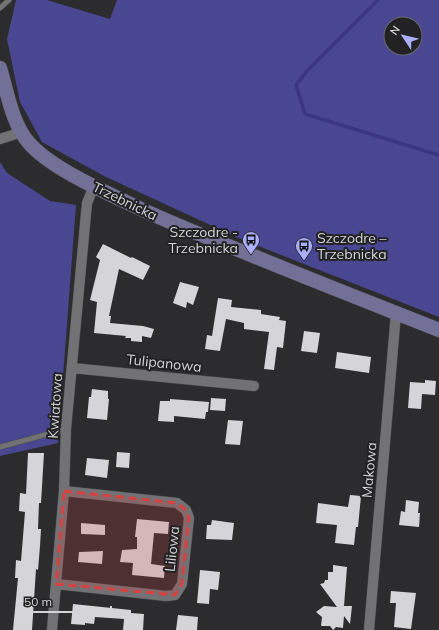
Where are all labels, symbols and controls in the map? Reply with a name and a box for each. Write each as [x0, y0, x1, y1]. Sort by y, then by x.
north arrow [383, 16, 423, 56]
text: N [387, 23, 403, 38]
street label: Trzebnicka [90, 178, 160, 224]
place label: Szczodre - Trzebnicka [168, 223, 238, 257]
place label: Szczodre – Trzebnicka [317, 229, 388, 263]
bus stop icon: Szczodre - Trzebnicka [241, 230, 261, 255]
bus stop icon: Szczodre – Trzebnicka [294, 236, 314, 261]
street label: Tulipanowa [126, 350, 202, 376]
street label: Kwiatowa [44, 373, 66, 439]
street label: Makowa [358, 441, 380, 499]
street label: Liliowa [161, 525, 183, 573]
scale bar [18, 588, 111, 614]
text: 50 m [24, 594, 52, 609]

